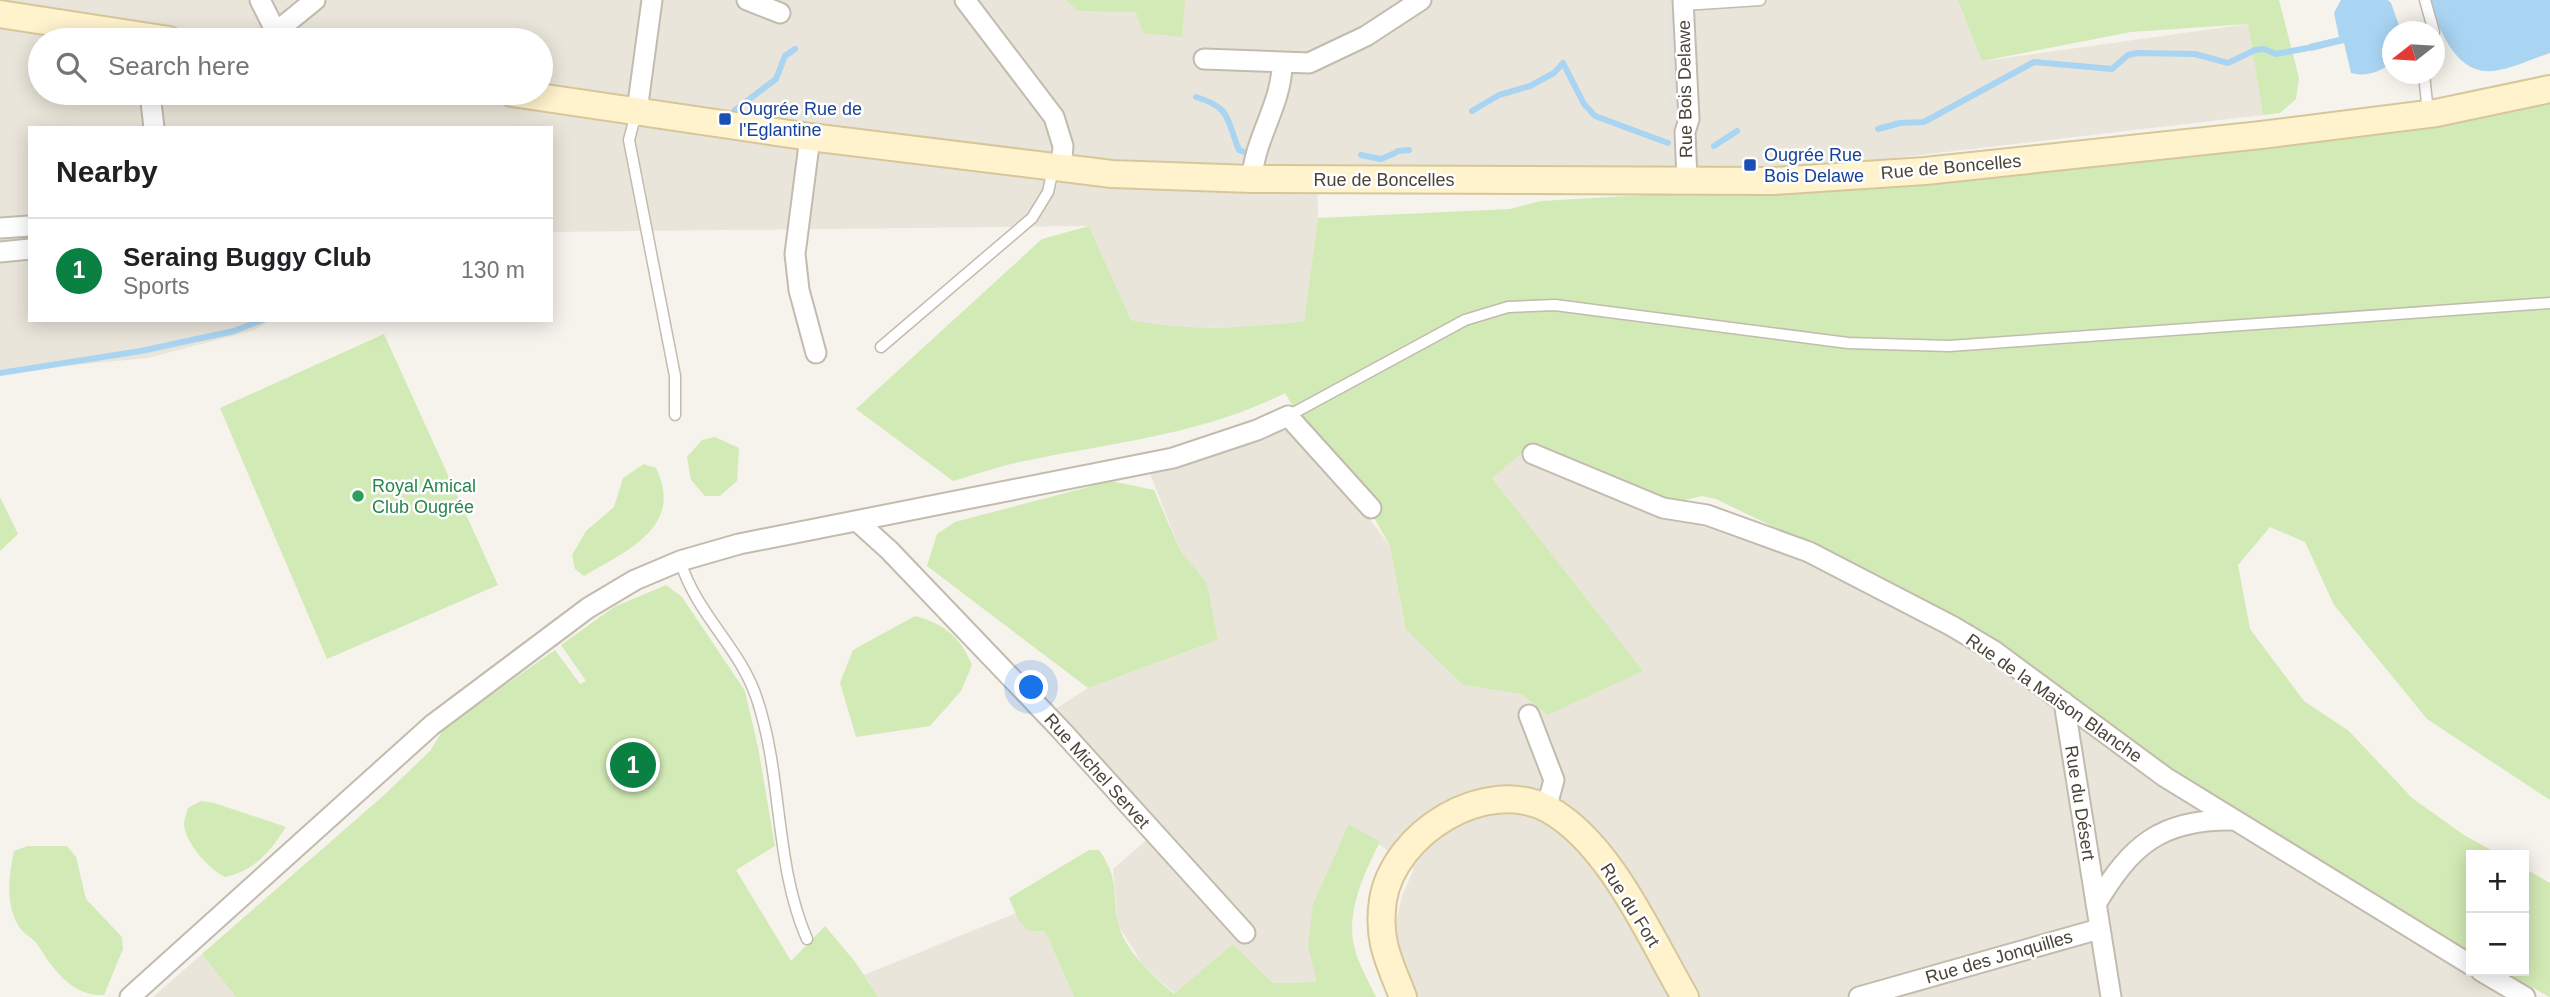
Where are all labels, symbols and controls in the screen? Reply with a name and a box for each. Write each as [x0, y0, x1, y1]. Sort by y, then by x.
street label: Rue Bois Delawe [1674, 20, 1696, 158]
north arrow [2382, 21, 2445, 84]
search box [28, 28, 553, 105]
icon: search [52, 48, 90, 86]
text: Search here [108, 51, 250, 81]
place label: Ougrée Rue de l'Eglantine [739, 99, 862, 140]
marker: Ougrée Rue de l'Eglantine [717, 111, 733, 127]
place label: Ougrée Rue Bois Delawe [1764, 145, 1864, 186]
street label: Rue de Boncelles [1880, 151, 2022, 183]
text: Nearby [56, 155, 158, 188]
marker: Ougrée Rue Bois Delawe [1742, 157, 1758, 173]
street label: Rue de Boncelles [1313, 170, 1455, 190]
text: Seraing Buggy Club [123, 242, 371, 272]
text: 1 [73, 257, 85, 283]
text: 130 m [461, 257, 525, 283]
text: Sports [123, 273, 189, 299]
place label: Royal Amical Club Ougrée [372, 476, 476, 517]
marker: Royal Amical Club Ougrée [350, 488, 366, 504]
street label: Rue de la Maison Blanche [1962, 630, 2146, 766]
your location [1014, 670, 1048, 704]
street label: Rue Michel Servet [1040, 710, 1154, 832]
pin: 1 [610, 739, 656, 791]
street label: Rue du Désert [2061, 744, 2099, 862]
map controls [2466, 850, 2529, 976]
button: + [2466, 850, 2529, 913]
street label: Rue du Fort [1596, 859, 1664, 951]
button: − [2466, 913, 2529, 976]
street label: Rue des Jonquilles [1923, 926, 2075, 988]

